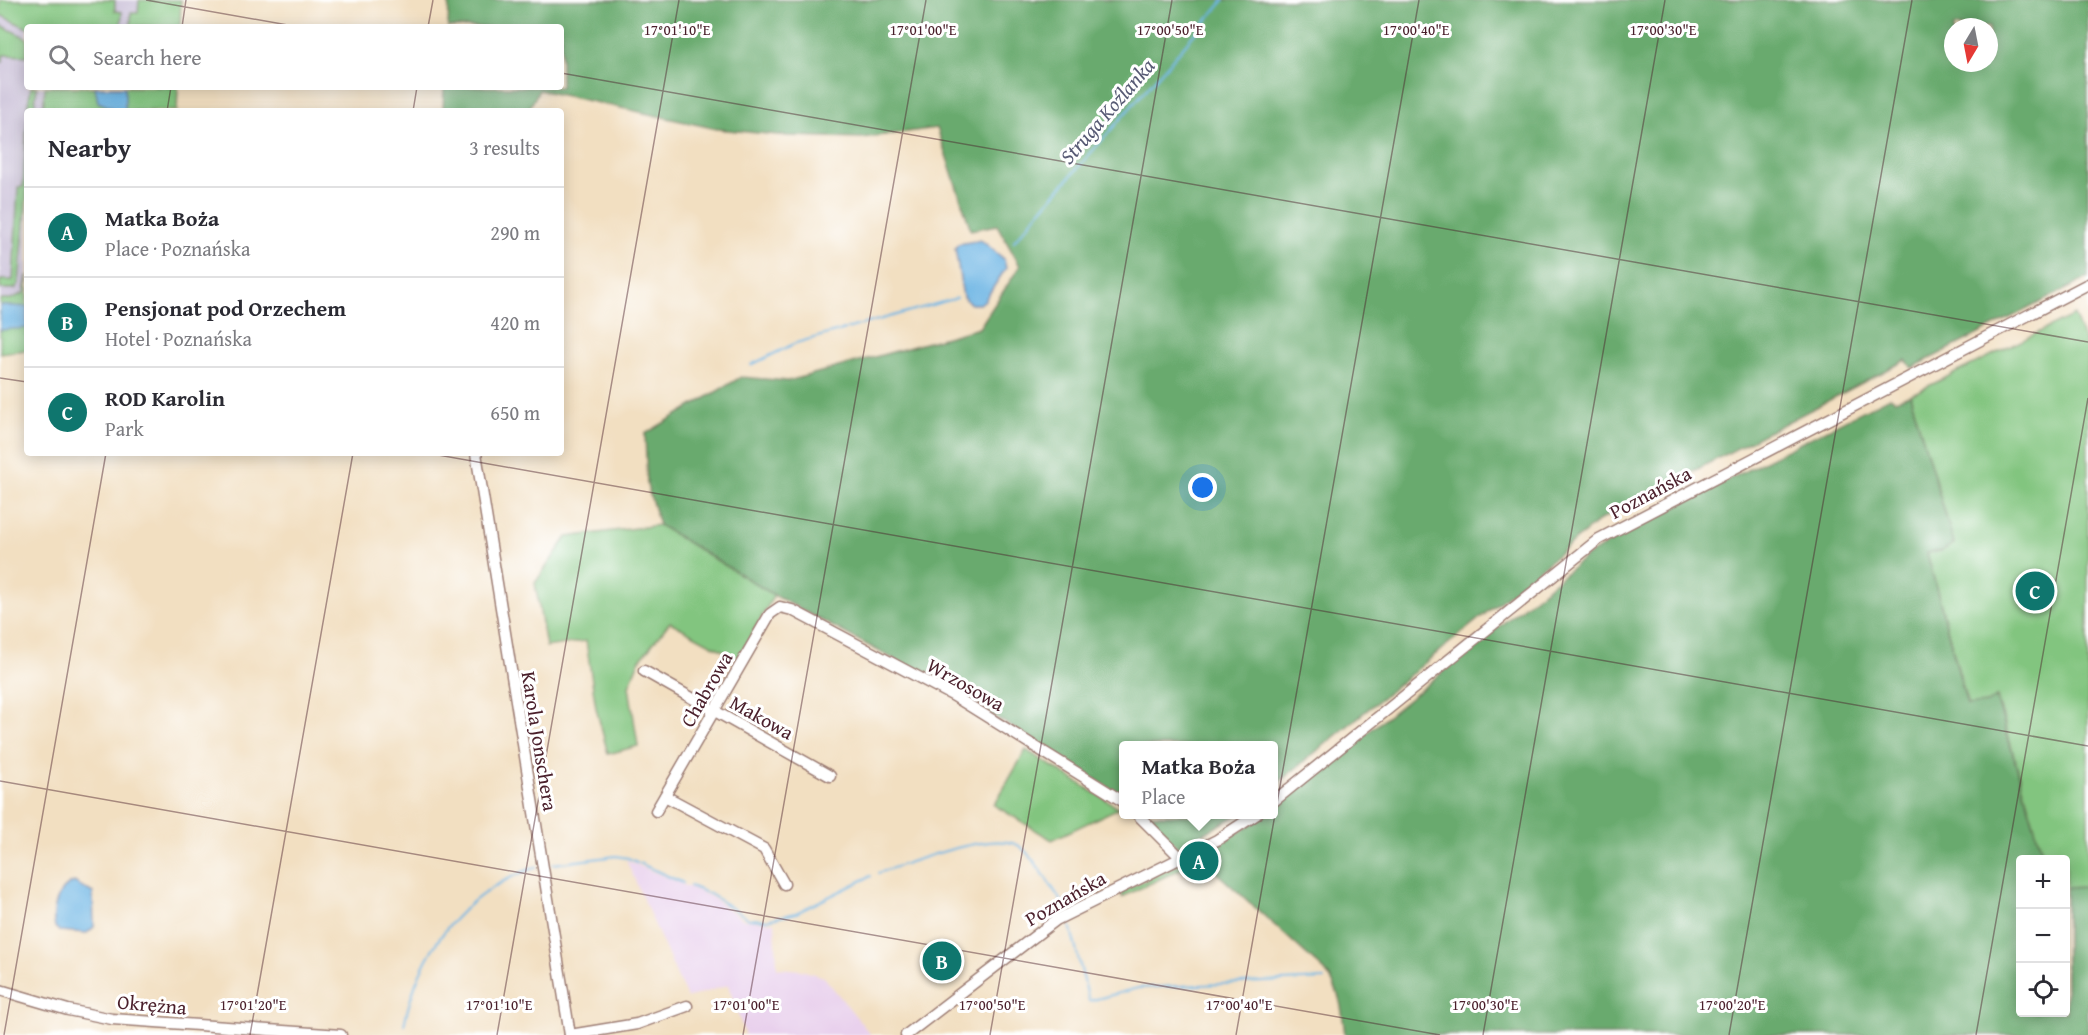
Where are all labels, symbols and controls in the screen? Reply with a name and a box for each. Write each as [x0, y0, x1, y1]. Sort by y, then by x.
north arrow [1944, 18, 1998, 72]
text: 17°01'10"E [644, 19, 711, 40]
text: 17°01'00"E [890, 19, 957, 40]
text: 17°00'50"E [1137, 19, 1204, 40]
text: 17°00'40"E [1383, 19, 1450, 40]
text: 17°00'30"E [1630, 19, 1697, 40]
search box [24, 24, 564, 90]
icon: search [45, 41, 78, 74]
text: Search here [93, 41, 202, 73]
water label: Struga Koźlanka [1052, 51, 1162, 171]
text: Nearby [48, 128, 131, 167]
text: 3 results [469, 133, 540, 162]
text: Matka Boża [105, 202, 219, 234]
text: A [61, 218, 74, 247]
text: 290 m [490, 218, 540, 247]
text: Place · Poznańska [105, 234, 250, 263]
text: Pensjonat pod Orzechem [105, 292, 346, 324]
text: B [61, 308, 74, 337]
text: 420 m [490, 308, 540, 337]
text: Hotel · Poznańska [105, 324, 252, 353]
text: ROD Karolin [105, 382, 225, 414]
text: C [62, 398, 73, 427]
text: 650 m [490, 398, 540, 427]
text: Park [105, 414, 144, 443]
street label: Poznańska [1604, 458, 1697, 526]
your location [1188, 473, 1217, 502]
pin: C [2016, 568, 2054, 614]
street label: Chabrowa [673, 645, 740, 732]
street label: Wrzosowa [922, 650, 1011, 718]
street label: Karola Jonschera [515, 669, 565, 814]
street label: Makowa [725, 688, 800, 747]
popup [1119, 741, 1278, 819]
text: Matka Boża [1141, 750, 1256, 782]
text: Place [1141, 782, 1185, 811]
pin: A [1180, 838, 1218, 884]
map controls [2016, 855, 2070, 1017]
button: + [2016, 855, 2070, 909]
street label: Poznańska [1019, 863, 1111, 933]
button: − [2016, 909, 2070, 963]
pin: B [922, 938, 962, 984]
button: locate [2016, 963, 2070, 1017]
street label: Okrężna [116, 987, 188, 1022]
text: 17°01'20"E [220, 994, 287, 1015]
text: 17°01'10"E [466, 994, 533, 1015]
text: 17°01'00"E [713, 994, 780, 1015]
text: 17°00'50"E [959, 994, 1026, 1015]
text: 17°00'40"E [1206, 994, 1273, 1015]
text: 17°00'30"E [1452, 994, 1519, 1015]
text: 17°00'20"E [1699, 994, 1766, 1015]

